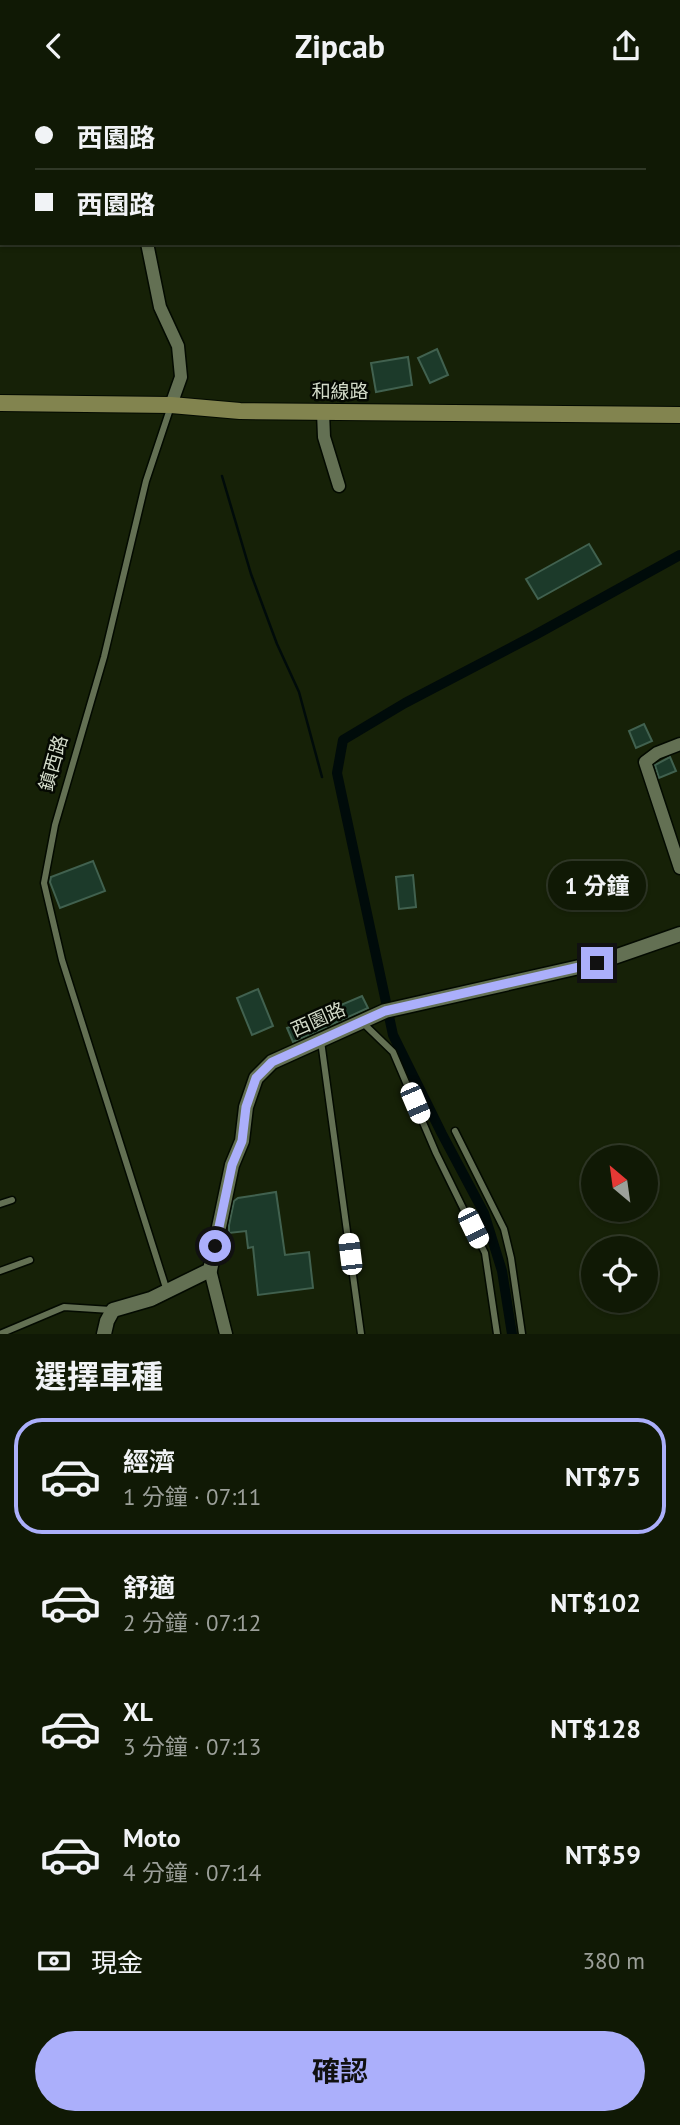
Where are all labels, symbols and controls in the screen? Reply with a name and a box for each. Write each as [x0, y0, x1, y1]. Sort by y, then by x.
text: Zipcab [295, 25, 385, 67]
icon: back [35, 27, 73, 65]
icon: share [607, 27, 645, 65]
text: 西園路 [77, 121, 155, 154]
text: 西園路 [77, 188, 155, 221]
street label: 和線路 [311, 379, 369, 403]
street label: 鎮西路 [34, 732, 72, 794]
callout: 1 分鐘 [548, 861, 646, 911]
text: 1 分鐘 [565, 871, 629, 900]
route end [581, 947, 613, 979]
street label: 西園路 [287, 996, 349, 1042]
car [398, 1080, 433, 1126]
north arrow [581, 1145, 658, 1221]
map controls [581, 1145, 658, 1313]
car [455, 1205, 492, 1251]
route start [199, 1230, 231, 1262]
car [338, 1232, 363, 1276]
button: locate [581, 1236, 658, 1313]
text: 選擇車種 [35, 1355, 163, 1397]
icon: car [39, 1445, 102, 1508]
text: 經濟 [123, 1445, 175, 1478]
text: NT$75 [565, 1460, 641, 1493]
text: 1 分鐘 · 07:11 [123, 1482, 261, 1511]
icon: car [39, 1571, 102, 1634]
text: 舒適 [123, 1571, 175, 1604]
text: NT$102 [550, 1586, 641, 1619]
text: 2 分鐘 · 07:12 [123, 1608, 261, 1637]
text: XL [123, 1695, 153, 1728]
icon: car [39, 1697, 102, 1760]
text: NT$128 [550, 1712, 641, 1745]
text: 3 分鐘 · 07:13 [123, 1732, 261, 1761]
text: Moto [123, 1821, 181, 1854]
icon: car [39, 1823, 102, 1886]
text: NT$59 [565, 1838, 641, 1871]
text: 4 分鐘 · 07:14 [123, 1858, 261, 1887]
icon: cash [35, 1942, 73, 1980]
text: 現金 [91, 1946, 143, 1979]
text: 380 m [583, 1946, 645, 1975]
button: 確認 [35, 2031, 645, 2111]

